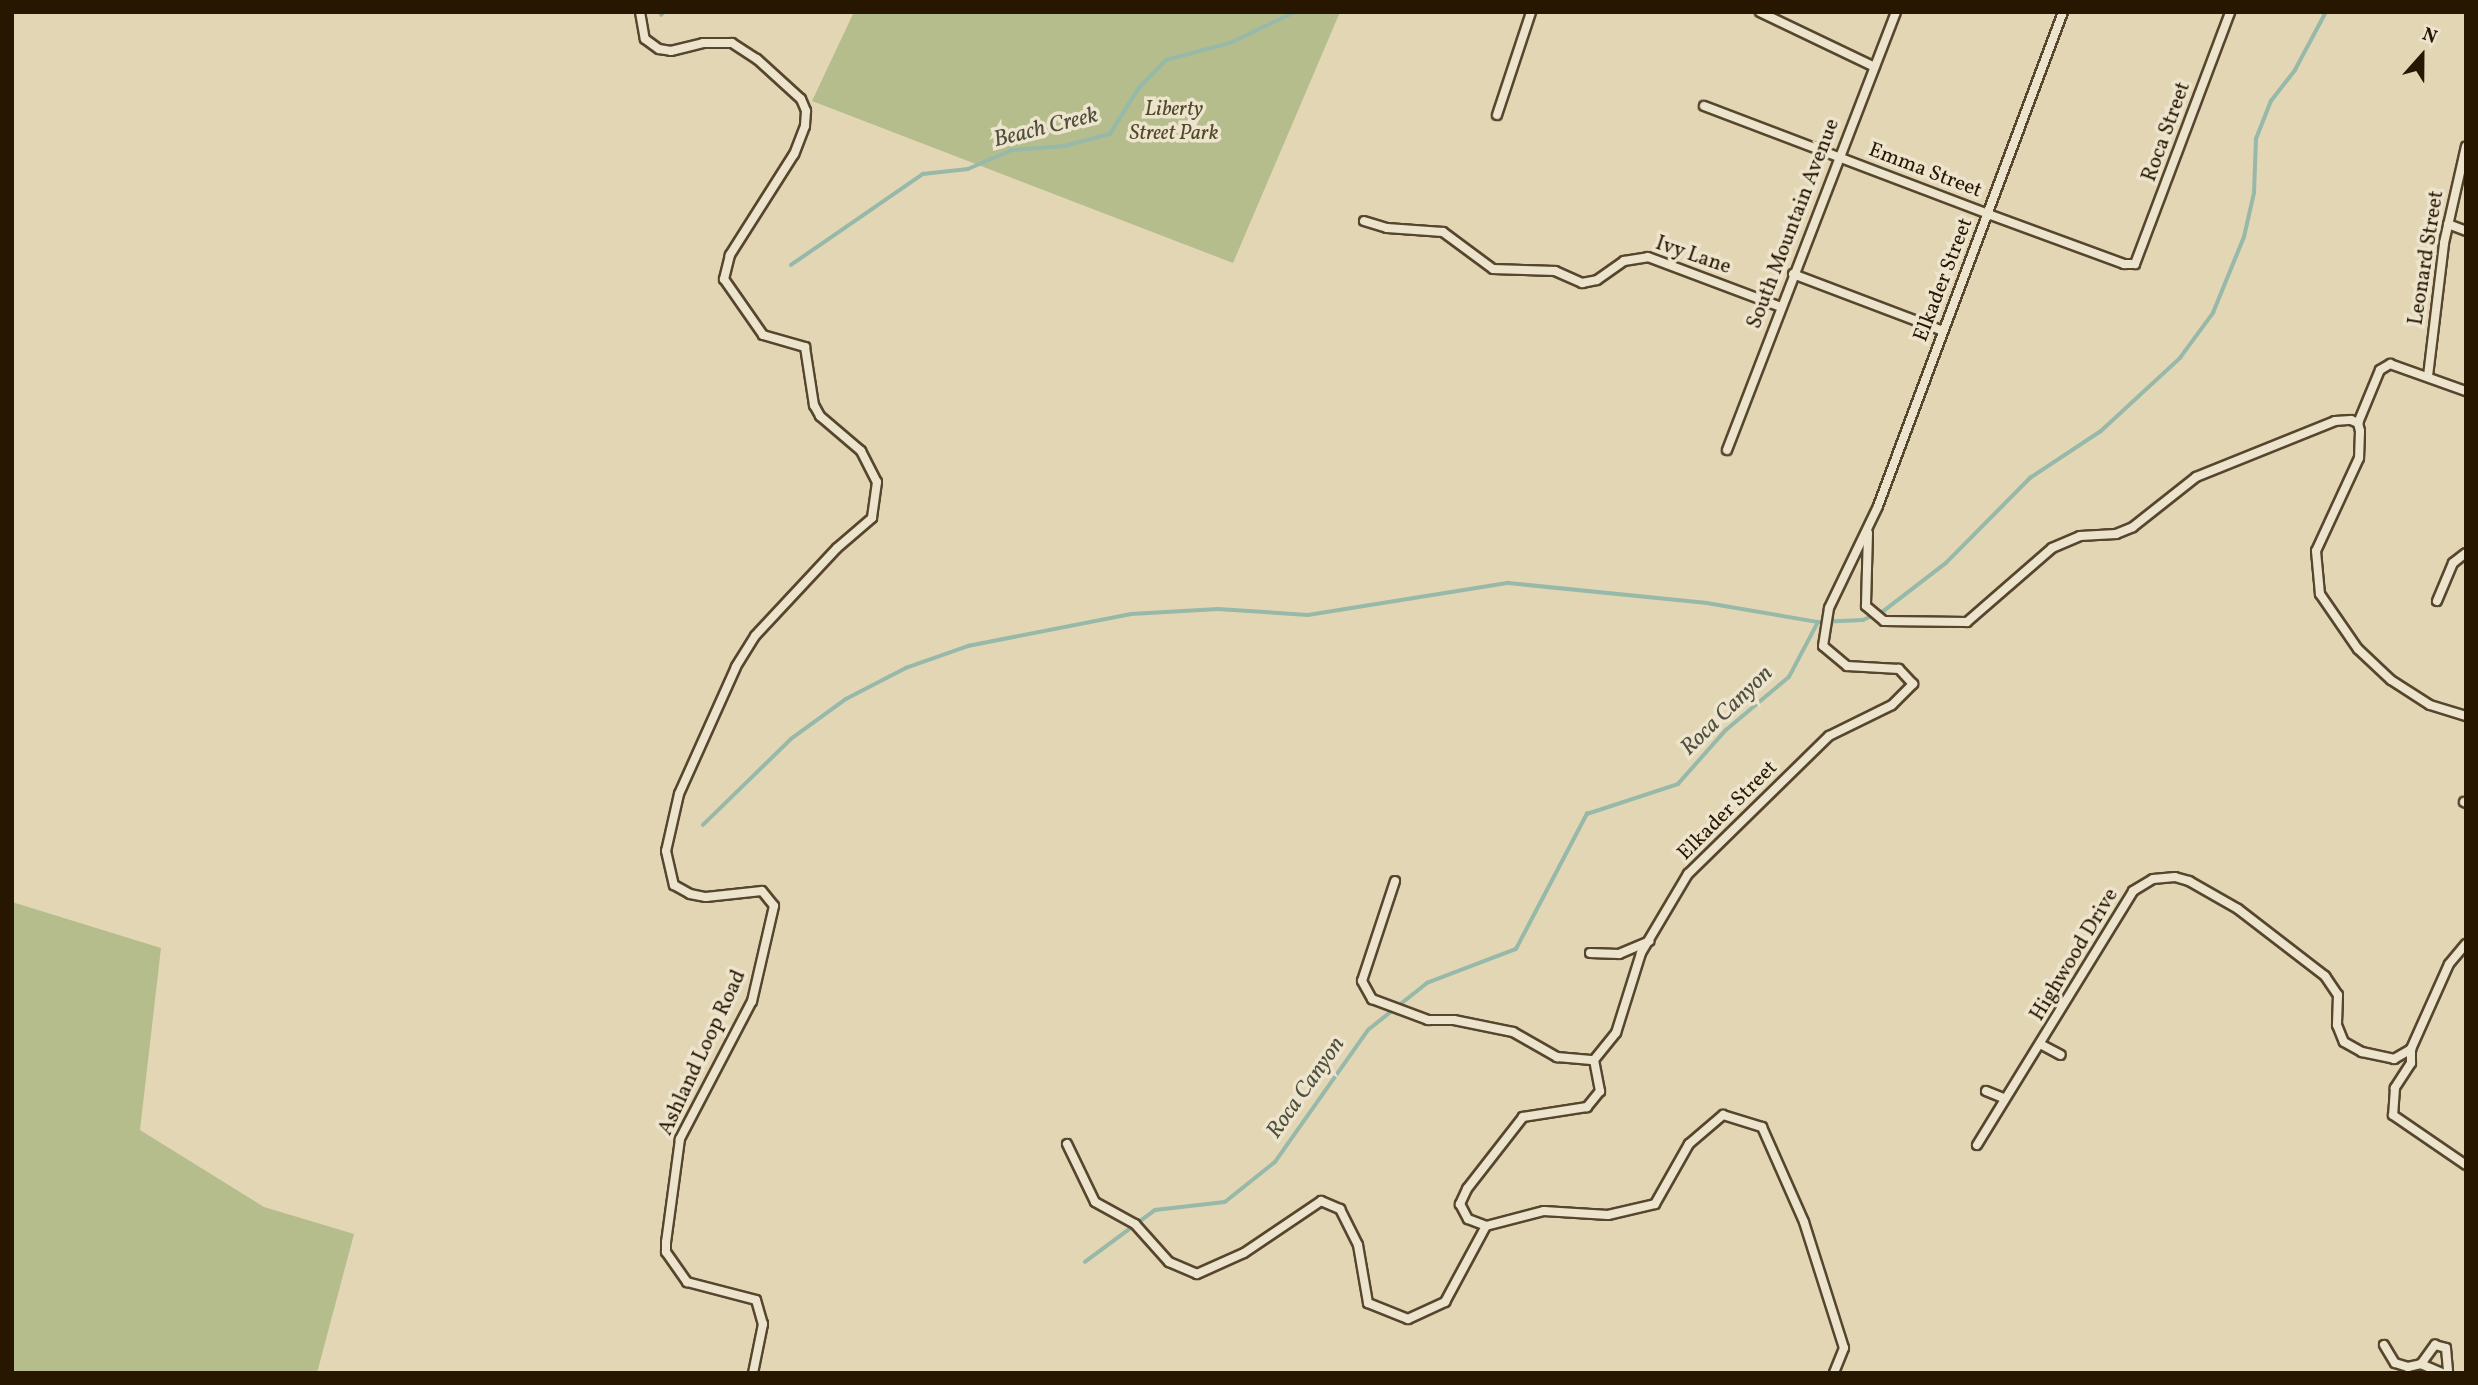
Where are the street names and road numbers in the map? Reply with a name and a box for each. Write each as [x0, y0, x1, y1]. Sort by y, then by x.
street label: Roca Street [2137, 79, 2197, 185]
street label: South Mountain Avenue [1742, 115, 1846, 333]
street label: Emma Street [1865, 138, 1985, 204]
street label: Leonard Street [2404, 189, 2450, 327]
street label: Elkader Street [1909, 215, 1979, 345]
street label: Ivy Lane [1652, 231, 1734, 281]
street label: Elkader Street [1673, 756, 1783, 866]
street label: Highwood Drive [2026, 884, 2124, 1026]
street label: Ashland Loop Road [654, 966, 752, 1140]

